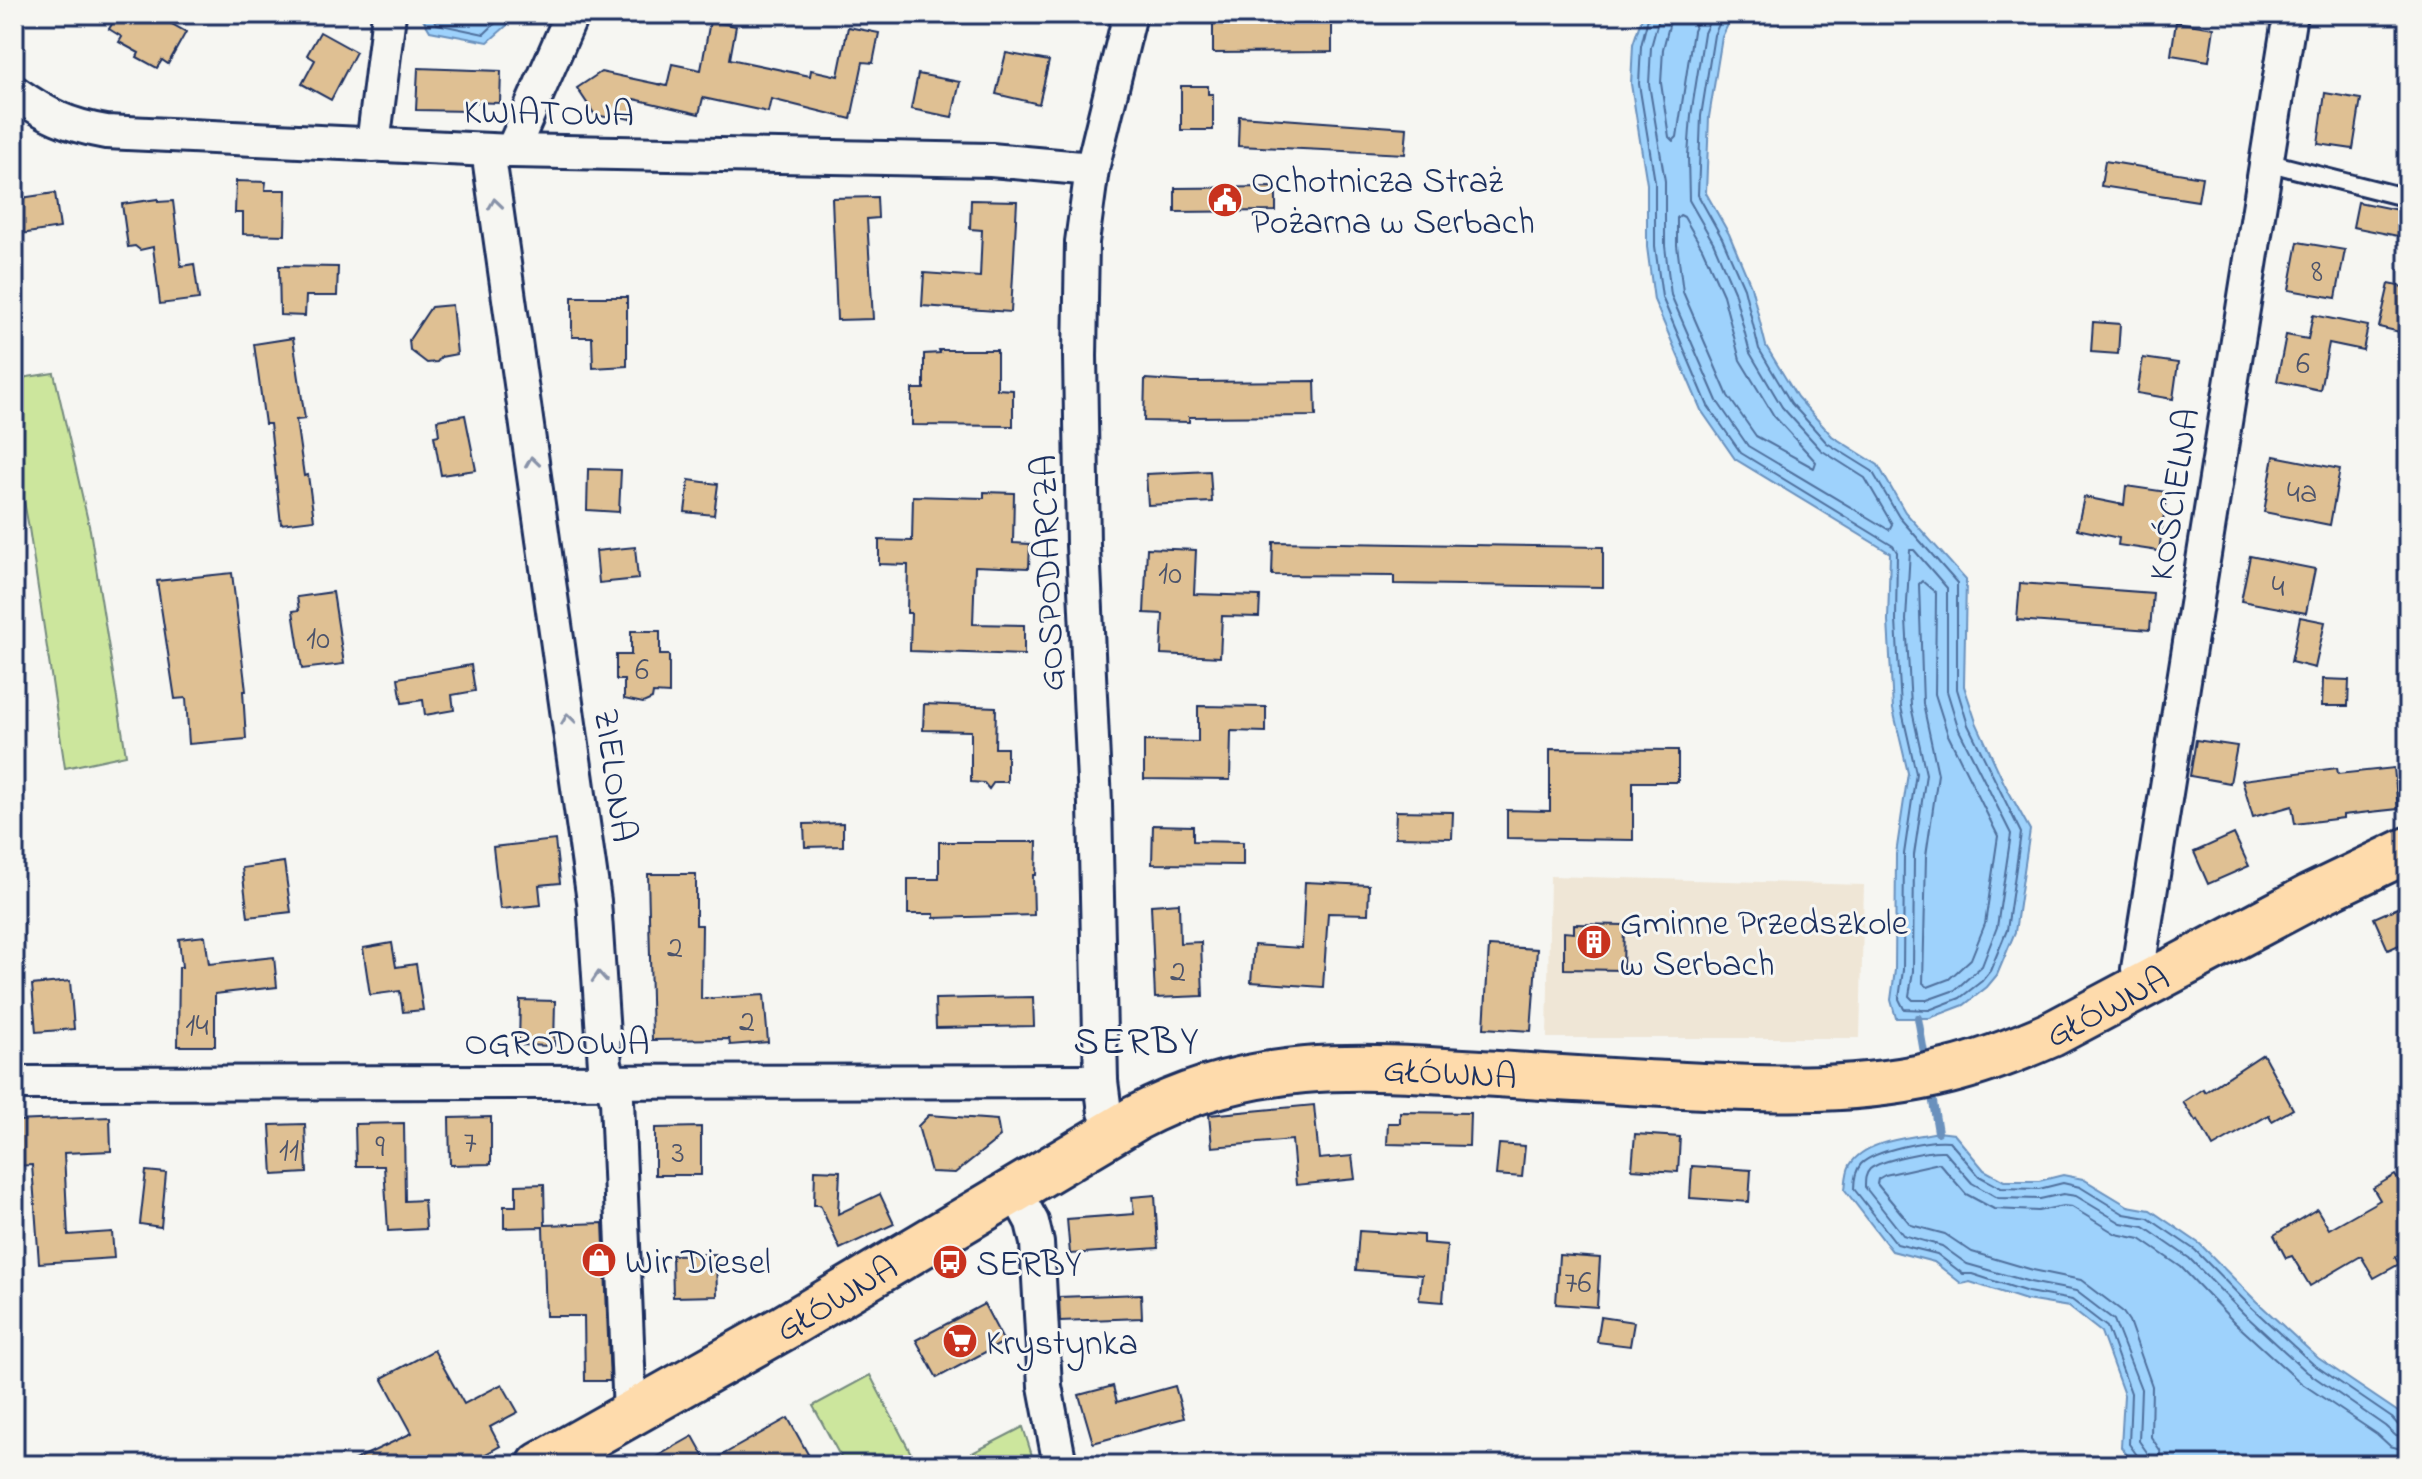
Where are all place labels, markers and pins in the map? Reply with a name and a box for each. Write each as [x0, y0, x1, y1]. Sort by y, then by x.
place label: Ochotnicza Straż Pożarna w Serbach [1251, 157, 1535, 251]
public building icon: Ochotnicza Straż Pożarna w Serbach [1206, 181, 1244, 219]
place label: Gminne Przedszkole w Serbach [1620, 899, 1909, 993]
building icon: Gminne Przedszkole w Serbach [1575, 923, 1613, 961]
place label: Wir Diesel [625, 1238, 771, 1291]
place label: SERBY [976, 1240, 1082, 1293]
shop icon: Wir Diesel [580, 1241, 618, 1279]
bus stop icon: SERBY [931, 1243, 969, 1281]
place label: Krystynka [986, 1319, 1138, 1372]
supermarket icon: Krystynka [941, 1322, 979, 1360]

